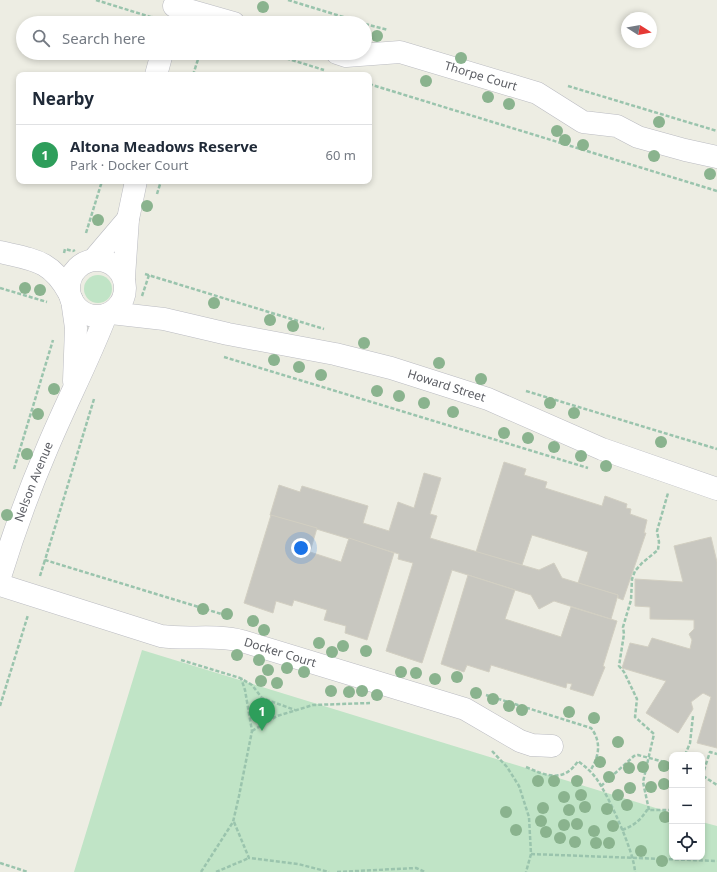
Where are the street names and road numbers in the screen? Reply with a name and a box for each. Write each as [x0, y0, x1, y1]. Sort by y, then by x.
street label: Thorpe Court [442, 57, 520, 95]
street label: Howard Street [406, 365, 488, 406]
street label: Nelson Avenue [10, 439, 57, 524]
street label: Docker Court [242, 633, 319, 671]

